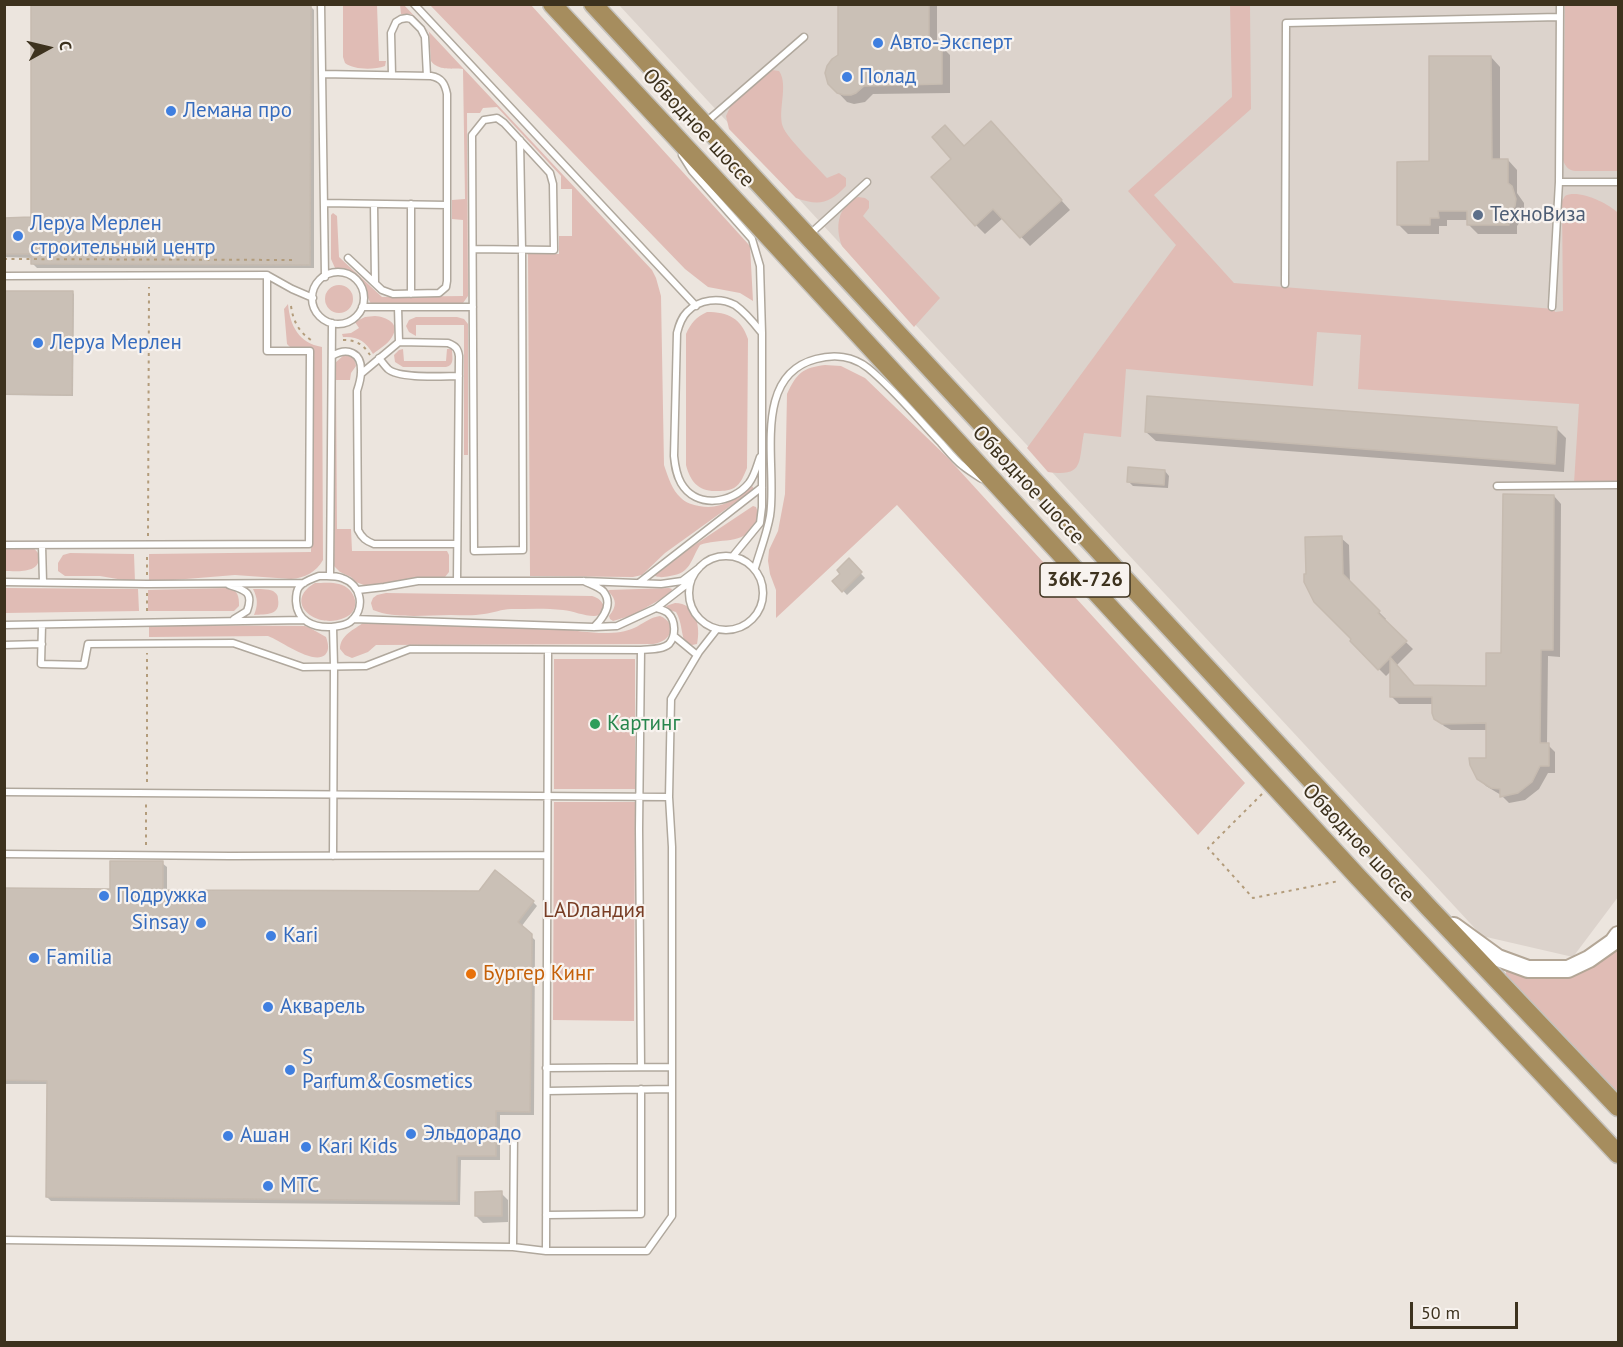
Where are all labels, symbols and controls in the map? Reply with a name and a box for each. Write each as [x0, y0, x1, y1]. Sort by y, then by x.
north arrow [18, 18, 78, 78]
place label: Авто-Эксперт [890, 30, 1012, 56]
marker: Авто-Эксперт [871, 36, 885, 50]
text: С [55, 40, 76, 51]
street label: Обводное шоссе [637, 64, 759, 192]
place label: Полад [859, 64, 916, 90]
marker: Полад [840, 70, 854, 84]
place label: Лемана про [183, 98, 292, 124]
marker: Лемана про [164, 104, 178, 118]
place label: ТехноВиза [1490, 202, 1586, 228]
marker: ТехноВиза [1471, 208, 1485, 222]
place label: Леруа Мерлен строительный центр [30, 211, 216, 261]
marker: Леруа Мерлен строительный центр [11, 229, 25, 243]
place label: Леруа Мерлен [50, 330, 182, 356]
marker: Леруа Мерлен [31, 336, 45, 350]
street label: Обводное шоссе [967, 421, 1089, 549]
road number: 36К-726 [1040, 563, 1130, 597]
place label: Картинг [607, 711, 680, 737]
marker: Картинг [588, 717, 602, 731]
street label: Обводное шоссе [1297, 779, 1419, 907]
place label: Подружка [116, 883, 208, 909]
marker: Подружка [97, 889, 111, 903]
park label: LADландия [543, 898, 645, 924]
place label: Sinsay [132, 910, 189, 936]
marker: Sinsay [194, 916, 208, 930]
place label: Kari [283, 923, 318, 949]
marker: Kari [264, 929, 278, 943]
place label: Familia [46, 945, 112, 971]
marker: Familia [27, 951, 41, 965]
place label: Бургер Кинг [483, 961, 594, 987]
marker: Бургер Кинг [464, 967, 478, 981]
place label: Акварель [280, 994, 365, 1020]
marker: Акварель [261, 1000, 275, 1014]
place label: S Parfum&Cosmetics [302, 1045, 473, 1095]
marker: S Parfum&Cosmetics [283, 1063, 297, 1077]
place label: Эльдорадо [423, 1121, 522, 1147]
place label: Ашан [240, 1123, 289, 1149]
marker: Эльдорадо [404, 1127, 418, 1141]
marker: Ашан [221, 1129, 235, 1143]
place label: Kari Kids [318, 1134, 398, 1160]
marker: Kari Kids [299, 1140, 313, 1154]
place label: МТС [280, 1173, 319, 1199]
marker: МТС [261, 1179, 275, 1193]
scale bar [1413, 1290, 1521, 1328]
text: 50 m [1421, 1301, 1460, 1324]

